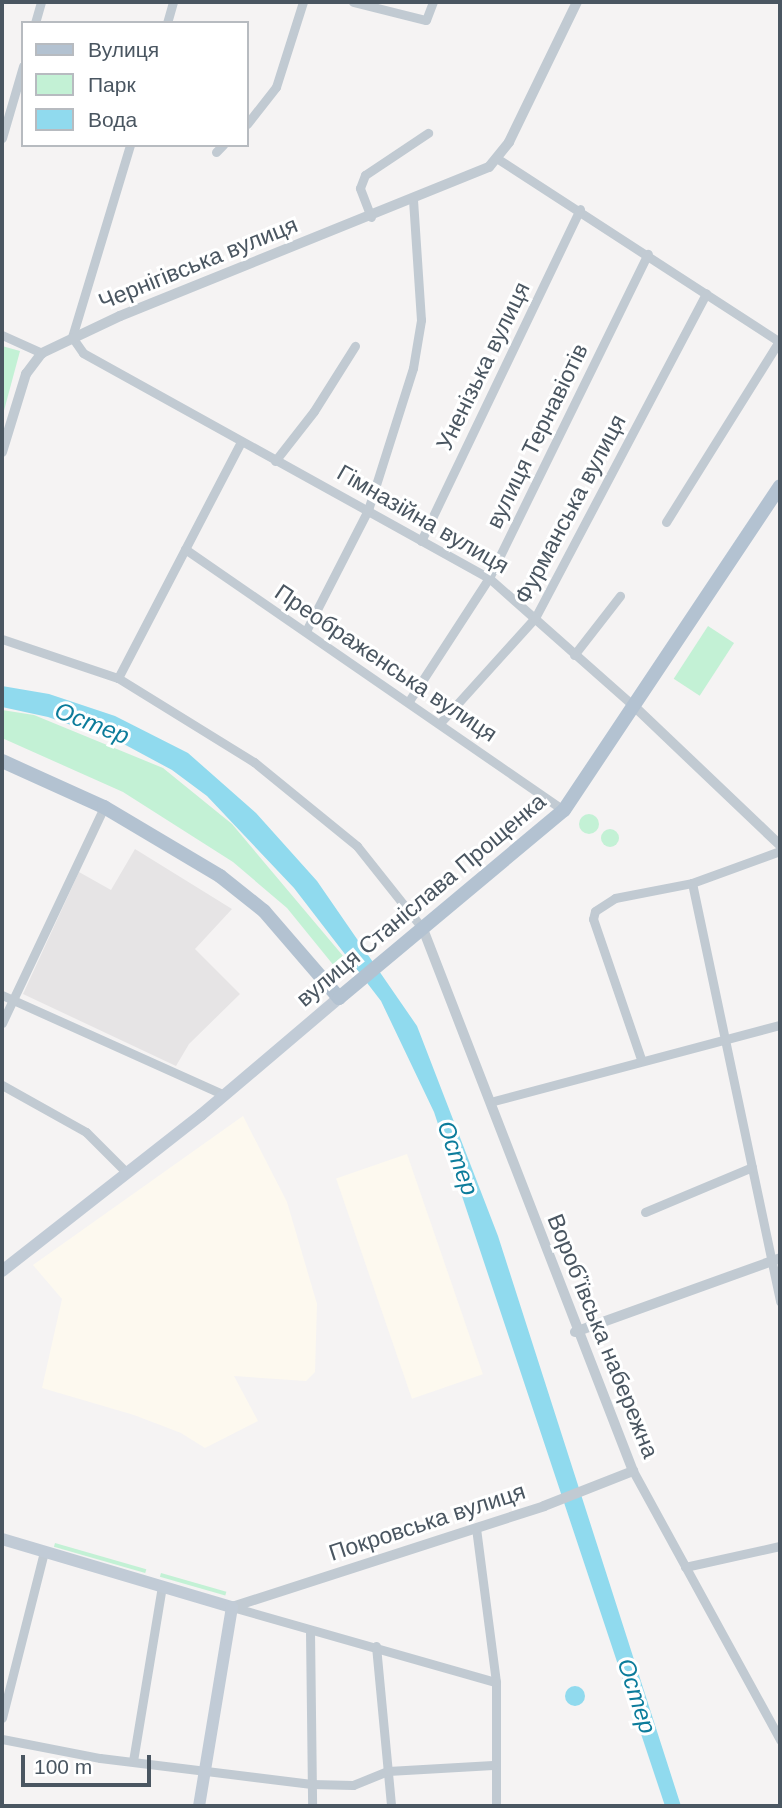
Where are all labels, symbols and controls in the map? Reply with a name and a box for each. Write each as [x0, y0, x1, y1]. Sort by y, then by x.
legend [21, 21, 248, 147]
text: Вулиця [88, 38, 159, 61]
text: Парк [88, 73, 136, 96]
text: Вода [88, 108, 137, 131]
street label: Чернігівська вулиця [95, 210, 301, 316]
street label: Уненізька вулиця [430, 277, 536, 455]
street label: вулиця Тернавіотів [480, 339, 594, 533]
street label: Фурманська вулиця [508, 410, 632, 608]
street label: Гімназійна вулиця [332, 459, 514, 579]
street label: Преображенська вулиця [270, 578, 502, 748]
water label: Остер [51, 696, 133, 750]
street label: вулиця Станіслава Прощенка [291, 788, 551, 1012]
water label: Остер [431, 1117, 485, 1199]
street label: Воробʼївська набережна [541, 1210, 665, 1462]
street label: Покровська вулиця [325, 1477, 529, 1567]
water label: Остер [611, 1655, 663, 1737]
scale bar [24, 1742, 154, 1786]
text: 100 m [34, 1755, 92, 1778]

